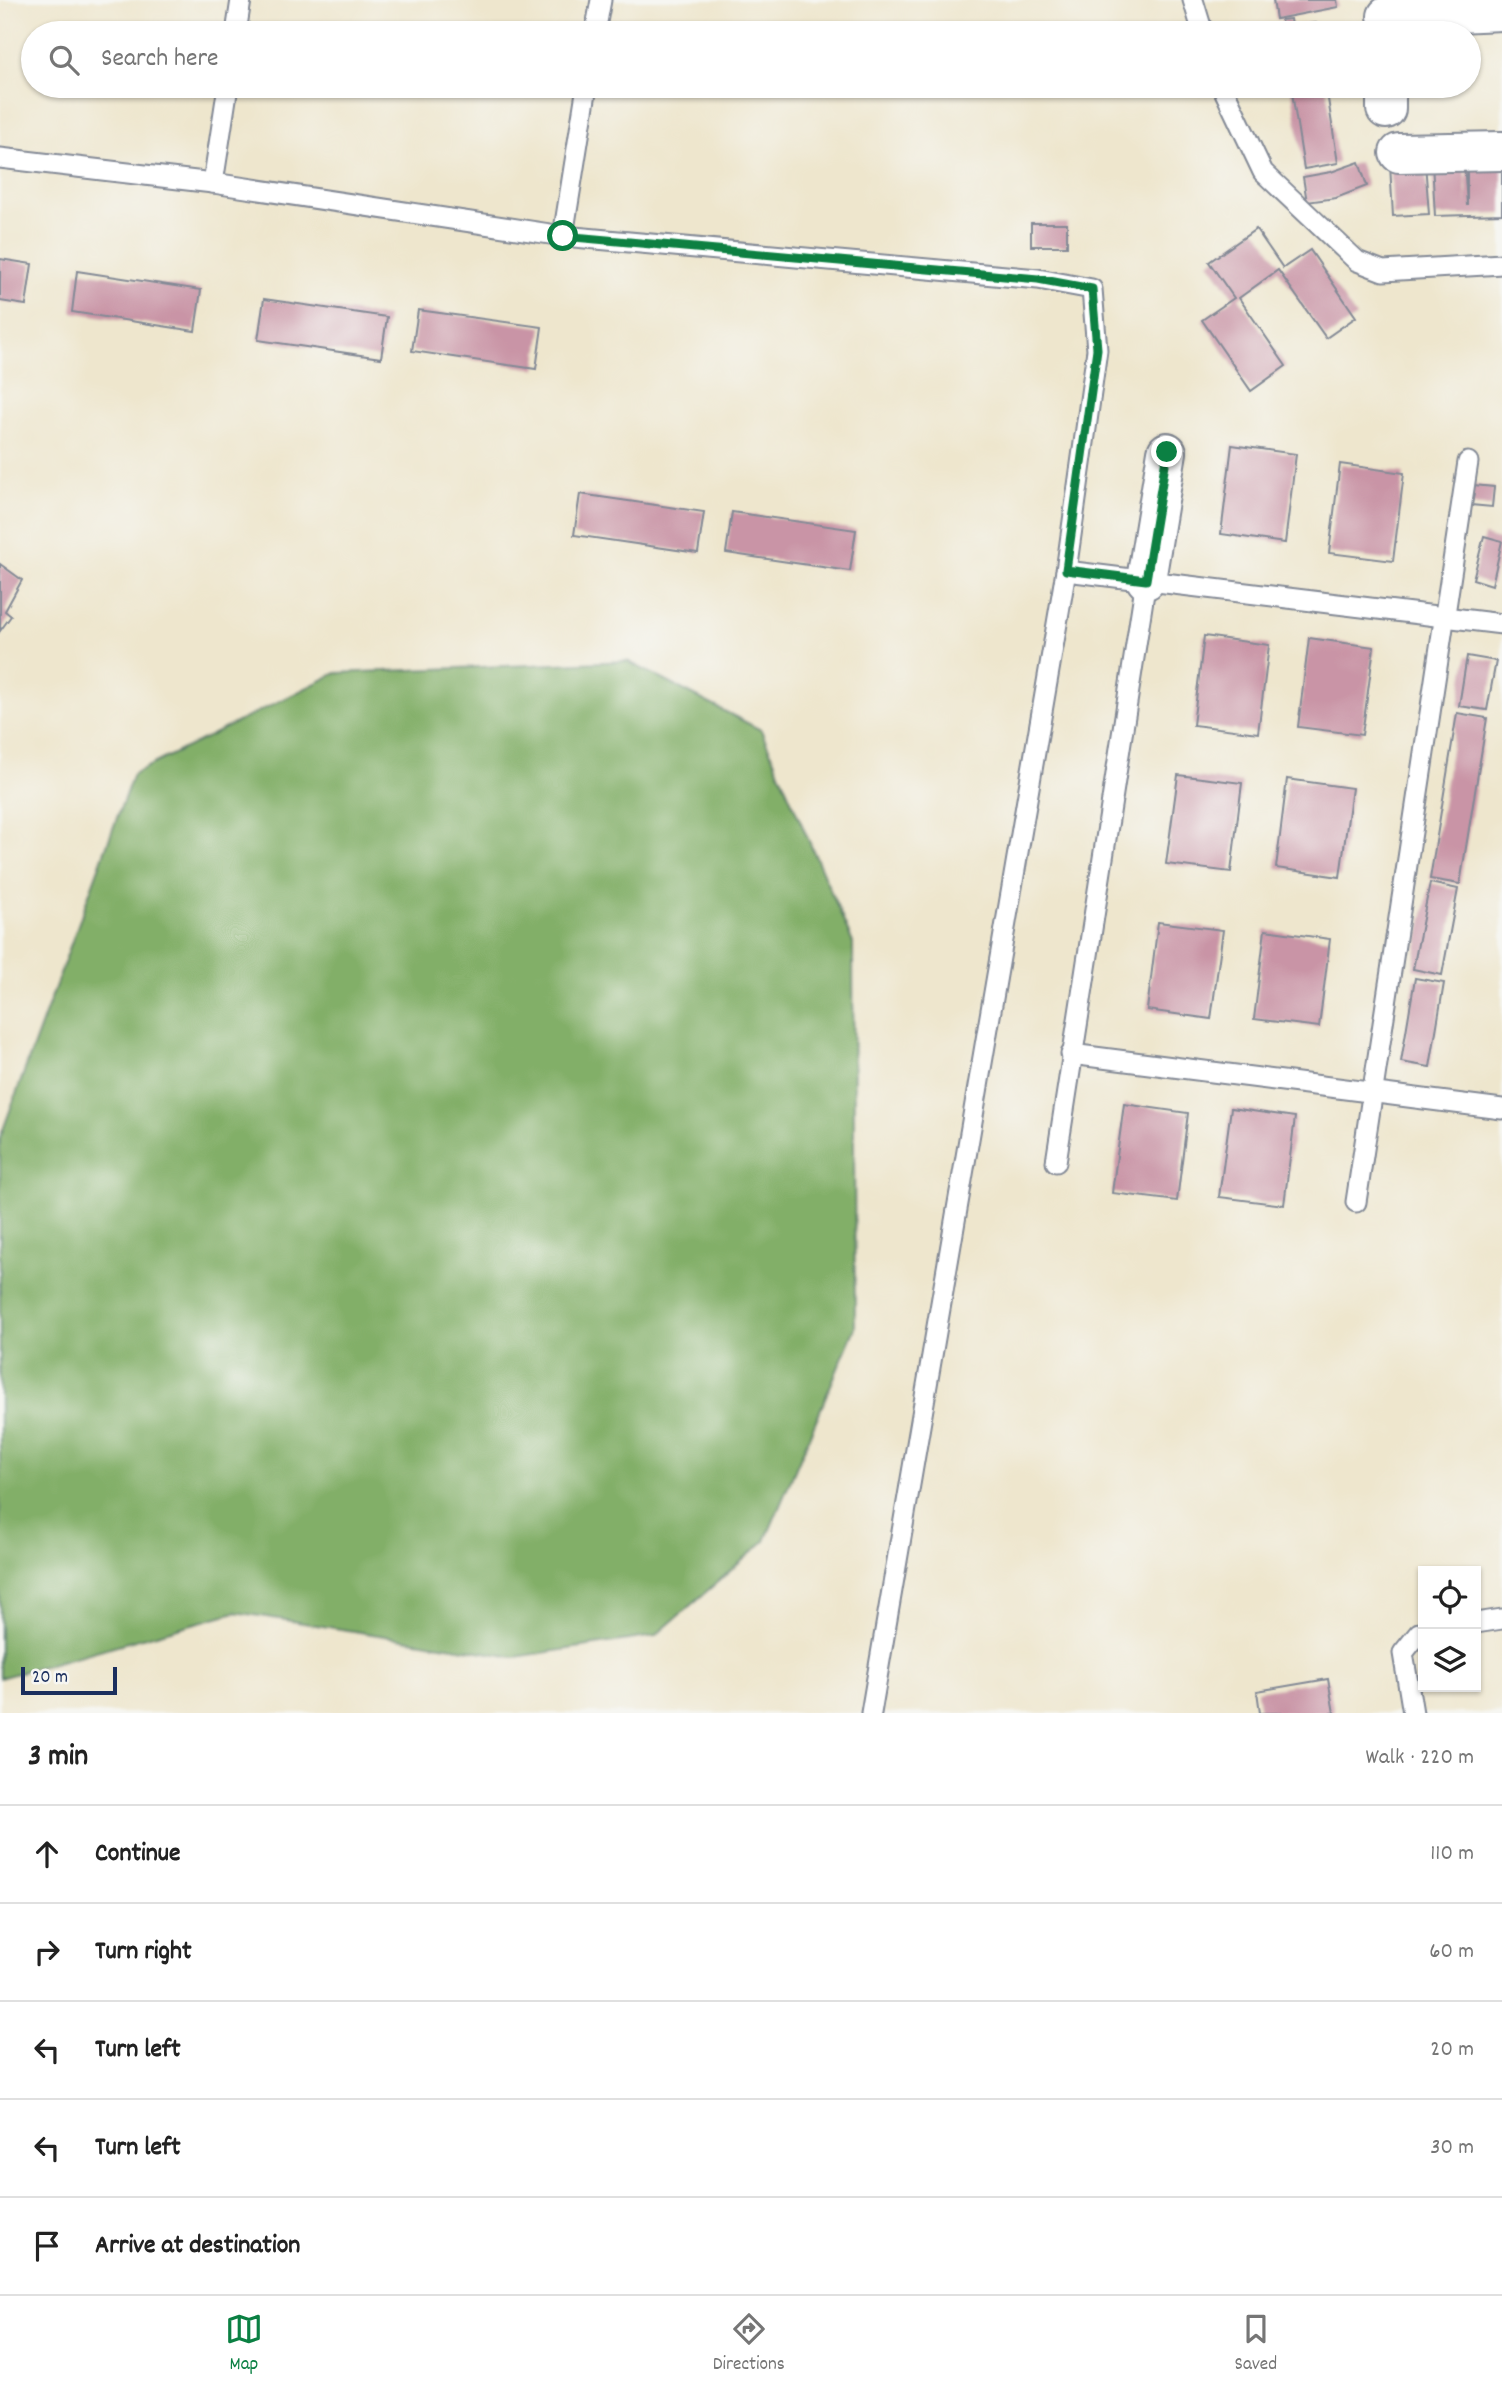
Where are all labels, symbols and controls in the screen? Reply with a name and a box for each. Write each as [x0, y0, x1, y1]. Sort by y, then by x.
search box [21, 21, 1481, 98]
icon: search [45, 41, 83, 79]
text: Search here [101, 41, 219, 78]
route start [547, 220, 578, 251]
route end [1151, 436, 1182, 467]
map controls [1418, 1566, 1481, 1692]
button: locate [1418, 1566, 1481, 1629]
button: layers [1418, 1629, 1481, 1692]
scale bar [21, 1664, 117, 1696]
text: 20 m [32, 1665, 68, 1692]
text: 3 min [28, 1737, 88, 1780]
text: Walk · 220 m [1366, 1742, 1474, 1775]
icon: ahead [28, 1835, 66, 1873]
text: Continue [95, 1836, 180, 1873]
text: 110 m [1430, 1838, 1474, 1871]
icon: right [28, 1933, 66, 1971]
text: Turn right [95, 1934, 192, 1971]
text: 60 m [1429, 1936, 1474, 1969]
icon: left [28, 2031, 66, 2069]
text: Turn left [95, 2032, 181, 2069]
text: 20 m [1430, 2034, 1474, 2067]
icon: left [28, 2129, 66, 2167]
text: Turn left [95, 2130, 181, 2167]
text: 30 m [1430, 2132, 1474, 2165]
icon: arrive [28, 2227, 66, 2265]
text: Arrive at destination [95, 2228, 300, 2265]
tab: Map [225, 2310, 263, 2379]
tab: Directions [713, 2310, 785, 2379]
tab: Saved [1235, 2310, 1277, 2379]

